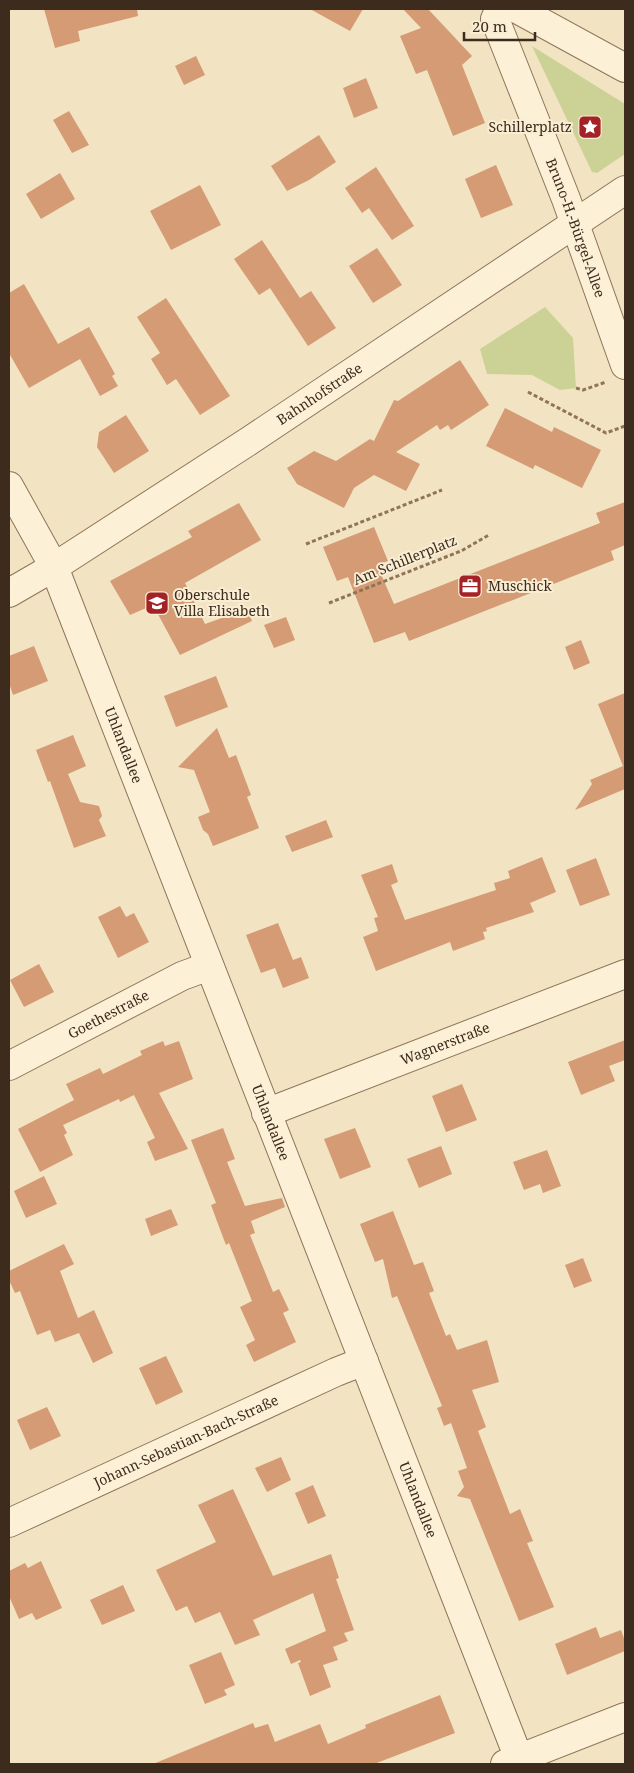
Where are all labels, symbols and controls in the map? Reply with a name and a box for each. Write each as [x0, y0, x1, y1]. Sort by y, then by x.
scale bar [464, 10, 535, 42]
text: 20 m [472, 16, 507, 36]
place icon: Schillerplatz [577, 114, 603, 140]
place label: Schillerplatz [488, 117, 572, 136]
street label: Bruno-H.-Bürgel-Allee [542, 155, 610, 300]
street label: Bahnhofstraße [273, 358, 366, 429]
street label: Am Schillerplatz [350, 530, 459, 589]
office icon: Muschick [457, 573, 483, 599]
place label: Muschick [488, 576, 552, 595]
place label: Oberschule Villa Elisabeth [174, 585, 270, 620]
school or university icon: Oberschule Villa Elisabeth [144, 590, 170, 616]
street label: Uhlandallee [101, 704, 147, 786]
street label: Goethestraße [64, 985, 152, 1043]
street label: Wagnerstraße [397, 1017, 492, 1069]
street label: Uhlandallee [248, 1081, 295, 1163]
street label: Johann-Sebastian-Bach-Straße [90, 1390, 281, 1492]
street label: Uhlandallee [395, 1459, 442, 1541]

